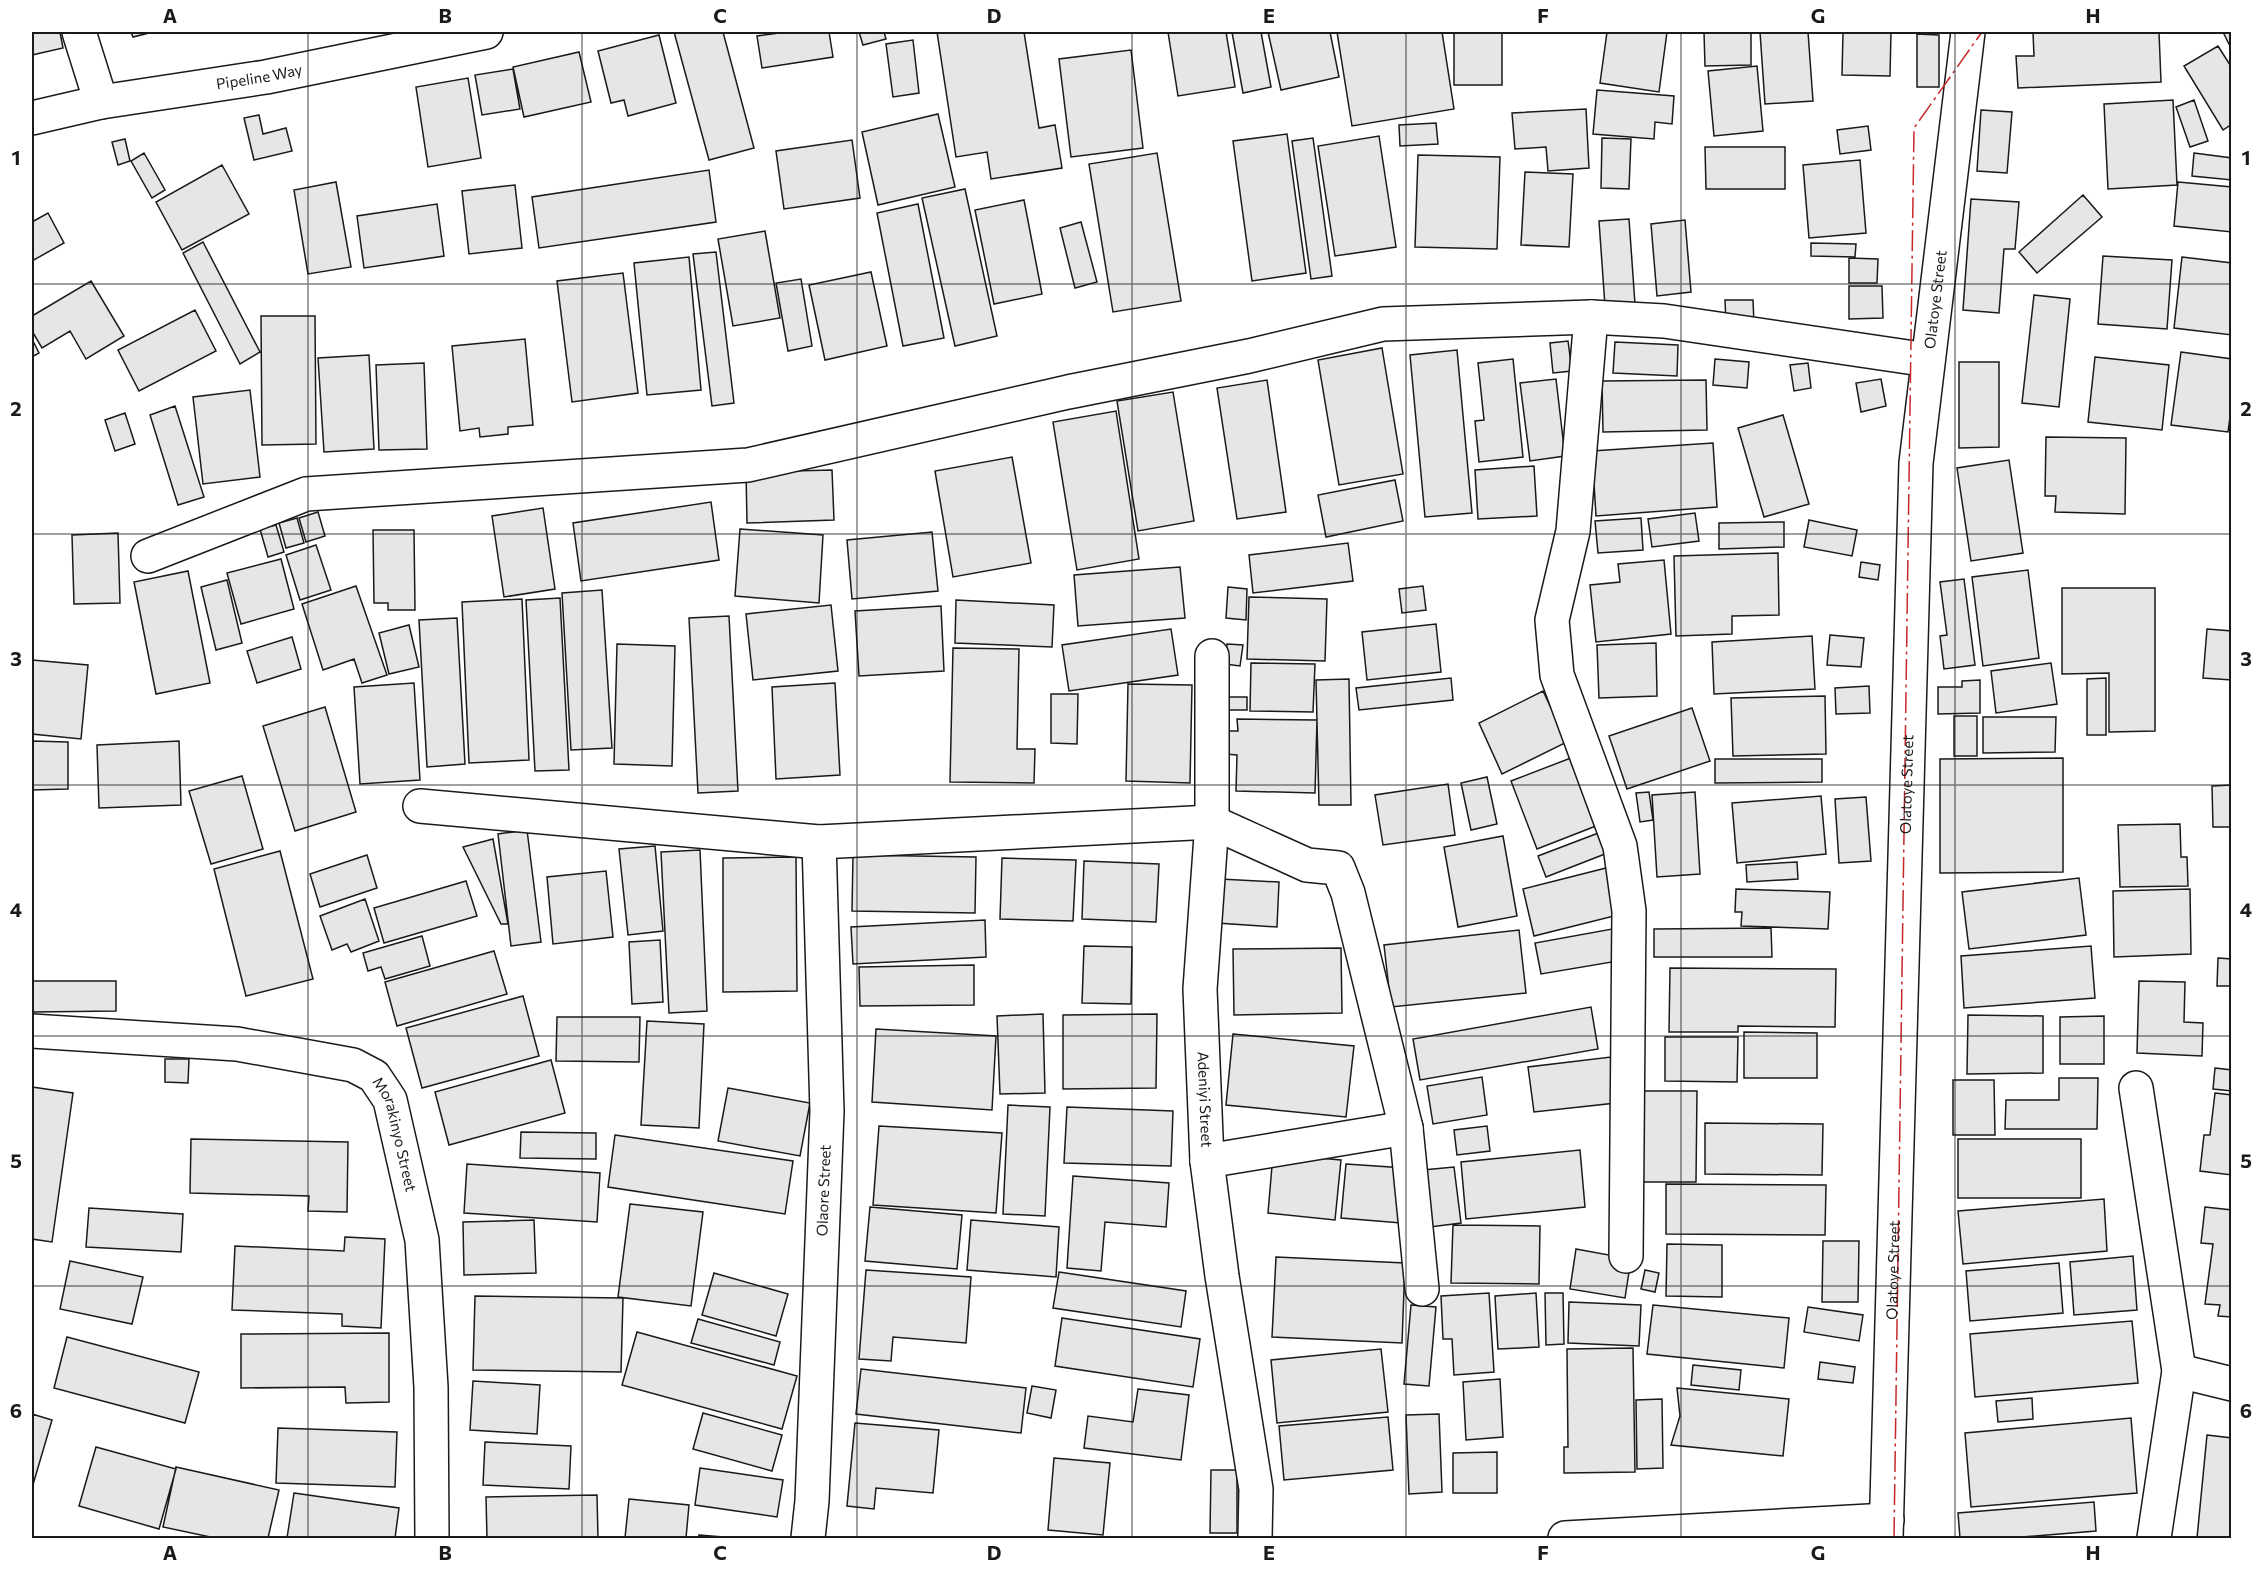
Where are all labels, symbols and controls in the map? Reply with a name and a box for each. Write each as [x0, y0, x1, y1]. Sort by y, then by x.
text: A [163, 3, 177, 27]
text: B [438, 3, 452, 27]
text: C [713, 3, 727, 27]
text: D [987, 3, 1001, 27]
text: E [1263, 3, 1275, 27]
text: F [1537, 3, 1549, 27]
text: G [1811, 3, 1825, 27]
text: H [2086, 3, 2101, 27]
street label: Pipeline Way [215, 60, 304, 92]
text: 1 [11, 145, 21, 169]
text: 1 [2241, 145, 2251, 169]
street label: Olatoye Street [1920, 249, 1950, 350]
text: 2 [10, 396, 22, 420]
text: 2 [2240, 396, 2252, 420]
text: 3 [10, 646, 22, 670]
text: 3 [2240, 646, 2252, 670]
street label: Olatoye Street [1896, 734, 1916, 834]
text: 4 [10, 897, 22, 921]
text: 4 [2240, 897, 2252, 921]
street label: Adeniyi Street [1195, 1051, 1216, 1148]
street label: Morakinyo Street [369, 1073, 421, 1193]
street label: Olaore Street [812, 1144, 834, 1237]
text: 5 [10, 1148, 22, 1172]
text: 5 [2240, 1148, 2252, 1172]
street label: Olatoye Street [1882, 1220, 1903, 1320]
text: 6 [10, 1398, 22, 1422]
text: 6 [2240, 1398, 2252, 1422]
text: A [163, 1540, 177, 1564]
text: B [438, 1540, 452, 1564]
text: C [713, 1540, 727, 1564]
text: D [987, 1540, 1001, 1564]
text: E [1263, 1540, 1275, 1564]
text: F [1537, 1540, 1549, 1564]
text: G [1811, 1540, 1825, 1564]
text: H [2086, 1540, 2101, 1564]

